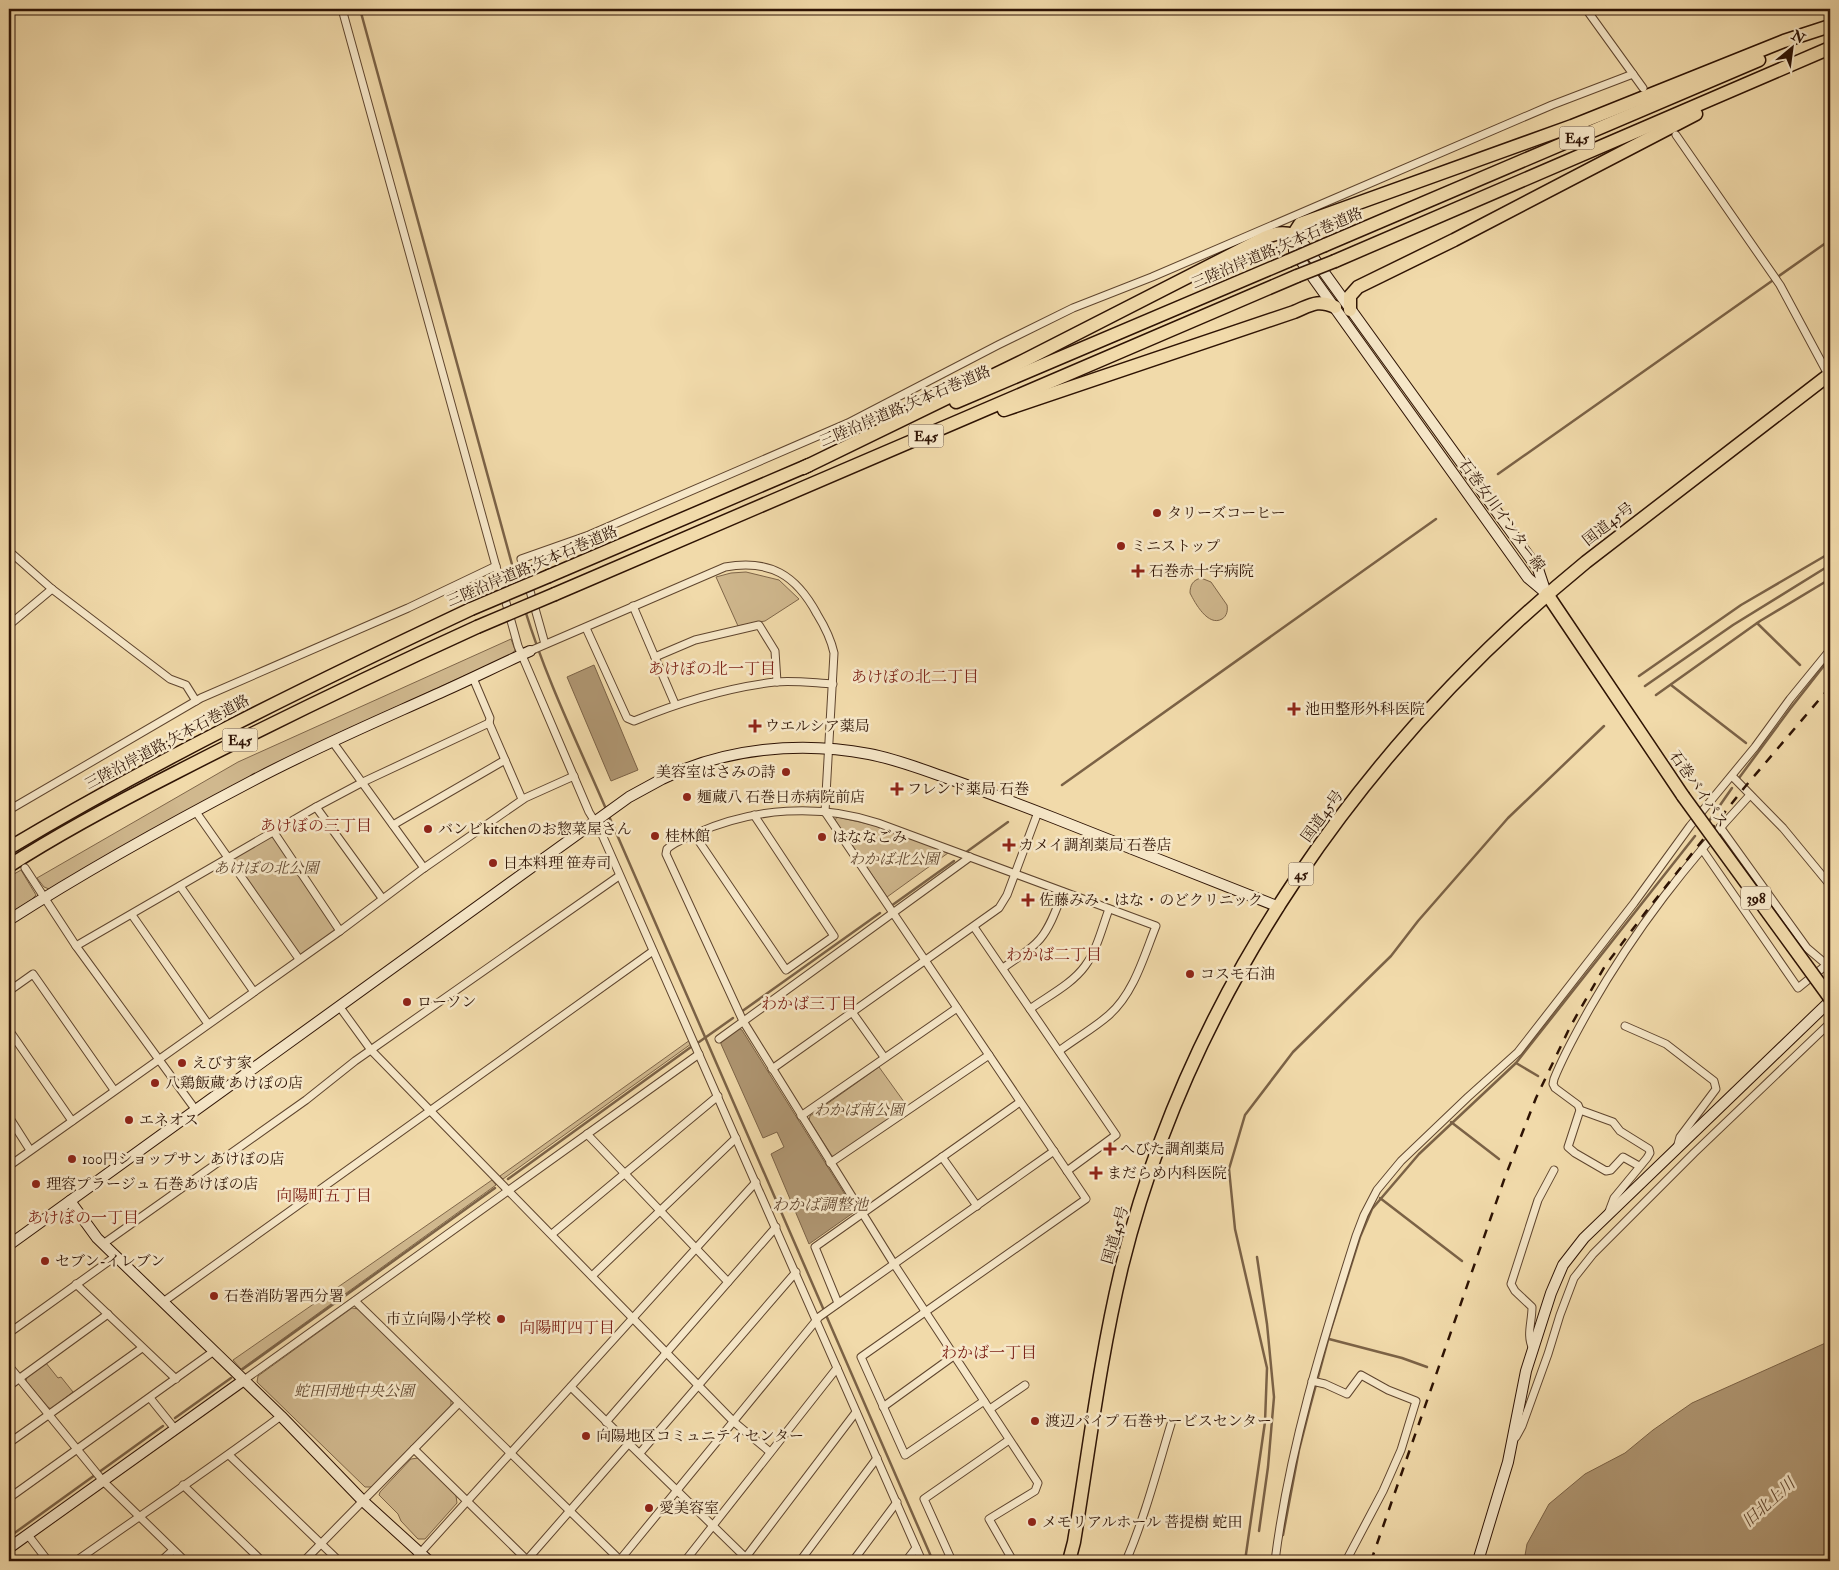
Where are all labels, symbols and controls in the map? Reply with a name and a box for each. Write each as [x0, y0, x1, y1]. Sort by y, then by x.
north arrow [1766, 22, 1816, 72]
text: N [1788, 26, 1808, 48]
road number: E45 [1560, 126, 1594, 150]
street label: 三陸沿岸道路;矢本石巻道路 [1189, 204, 1365, 293]
street label: 三陸沿岸道路;矢本石巻道路 [817, 362, 993, 451]
road number: E45 [908, 424, 944, 448]
street label: 石巻女川インター線 [1454, 455, 1549, 575]
street label: 国道45号 [1579, 499, 1638, 550]
place label: タリーズコーヒー [1167, 504, 1286, 523]
marker: タリーズコーヒー [1151, 507, 1163, 519]
street label: 三陸沿岸道路;矢本石巻道路 [444, 522, 620, 611]
place label: ミニストップ [1131, 537, 1221, 556]
marker: ミニストップ [1115, 540, 1127, 552]
place label: 石巻赤十字病院 [1149, 562, 1254, 581]
marker: 石巻赤十字病院 [1131, 564, 1145, 578]
district label: あけぼの北一丁目 [648, 659, 776, 679]
district label: あけぼの北二丁目 [851, 667, 979, 687]
street label: 三陸沿岸道路;矢本石巻道路 [82, 691, 253, 794]
place label: 池田整形外科医院 [1305, 700, 1425, 719]
marker: 池田整形外科医院 [1287, 702, 1301, 716]
place label: ウエルシア薬局 [765, 717, 870, 736]
marker: ウエルシア薬局 [749, 720, 761, 732]
road number: E45 [222, 728, 258, 752]
street label: 石巻バイパス [1665, 747, 1732, 831]
place label: 美容室はさみの詩 [656, 763, 776, 782]
marker: 美容室はさみの詩 [780, 766, 792, 778]
place label: フレンド薬局 石巻 [907, 780, 1029, 799]
marker: フレンド薬局 石巻 [891, 783, 903, 795]
street label: 国道45号 [1297, 787, 1348, 846]
place label: 麺蔵八 石巻日赤病院前店 [697, 788, 865, 807]
marker: 麺蔵八 石巻日赤病院前店 [681, 791, 693, 803]
district label: あけぼの三丁目 [260, 816, 372, 836]
place label: バンビkitchenのお惣菜屋さん [438, 820, 632, 839]
marker: バンビkitchenのお惣菜屋さん [422, 823, 434, 835]
place label: 桂林館 [665, 827, 710, 846]
place label: はななごみ [832, 828, 907, 847]
marker: 桂林館 [649, 830, 661, 842]
marker: はななごみ [816, 831, 828, 843]
place label: カメイ調剤薬局 石巻店 [1019, 836, 1172, 855]
marker: カメイ調剤薬局 石巻店 [1003, 839, 1015, 851]
park label: わかば北公園 [849, 850, 942, 869]
place label: 日本料理 笹寿司 [503, 854, 611, 873]
marker: 日本料理 笹寿司 [487, 857, 499, 869]
park label: あけぼの北公園 [213, 859, 321, 878]
road number: 45 [1288, 862, 1314, 886]
road number: 398 [1741, 886, 1771, 910]
place label: 佐藤みみ・はな・のどクリニック [1039, 891, 1263, 910]
marker: 佐藤みみ・はな・のどクリニック [1021, 893, 1035, 907]
district label: わかば二丁目 [1006, 945, 1102, 965]
place label: コスモ石油 [1200, 965, 1275, 984]
marker: コスモ石油 [1184, 968, 1196, 980]
place label: ローソン [417, 993, 476, 1012]
district label: わかば三丁目 [761, 994, 857, 1014]
marker: ローソン [401, 996, 413, 1008]
place label: えびす家 [192, 1054, 252, 1073]
marker: えびす家 [176, 1057, 188, 1069]
place label: 八鶏飯蔵 あけぼの店 [165, 1074, 303, 1093]
marker: 八鶏飯蔵 あけぼの店 [149, 1077, 161, 1089]
park label: わかば南公園 [814, 1101, 907, 1120]
place label: エネオス [139, 1111, 199, 1130]
marker: エネオス [123, 1114, 135, 1126]
place label: へびた調剤薬局 [1120, 1140, 1225, 1159]
marker: へびた調剤薬局 [1104, 1143, 1116, 1155]
place label: 100円ショップサン あけぼの店 [82, 1150, 285, 1169]
marker: 100円ショップサン あけぼの店 [66, 1153, 78, 1165]
place label: まだらめ内科医院 [1107, 1164, 1227, 1183]
marker: まだらめ内科医院 [1089, 1166, 1103, 1180]
place label: 理容プラージュ 石巻あけぼの店 [46, 1175, 259, 1194]
marker: 理容プラージュ 石巻あけぼの店 [30, 1178, 42, 1190]
district label: 向陽町五丁目 [276, 1186, 372, 1206]
water label: わかば調整池 [772, 1195, 870, 1215]
street label: 国道45号 [1098, 1204, 1133, 1266]
district label: あけぼの一丁目 [27, 1208, 139, 1228]
place label: セブン-イレブン [55, 1252, 165, 1271]
marker: セブン-イレブン [39, 1255, 51, 1267]
place label: 石巻消防署西分署 [224, 1287, 344, 1306]
marker: 石巻消防署西分署 [208, 1290, 220, 1302]
place label: 市立向陽小学校 [386, 1310, 491, 1329]
marker: 市立向陽小学校 [495, 1313, 507, 1325]
district label: 向陽町四丁目 [519, 1318, 615, 1338]
district label: わかば一丁目 [941, 1343, 1037, 1363]
park label: 蛇田団地中央公園 [294, 1382, 417, 1401]
place label: 渡辺パイプ 石巻サービスセンター [1045, 1412, 1272, 1431]
marker: 渡辺パイプ 石巻サービスセンター [1029, 1415, 1041, 1427]
place label: 向陽地区コミュニティセンター [596, 1427, 804, 1446]
marker: 向陽地区コミュニティセンター [580, 1430, 592, 1442]
water label: 旧北上川 [1738, 1473, 1801, 1532]
place label: 愛美容室 [659, 1499, 719, 1518]
marker: 愛美容室 [643, 1502, 655, 1514]
place label: メモリアルホール 菩提樹 蛇田 [1042, 1513, 1242, 1532]
marker: メモリアルホール 菩提樹 蛇田 [1026, 1516, 1038, 1528]

